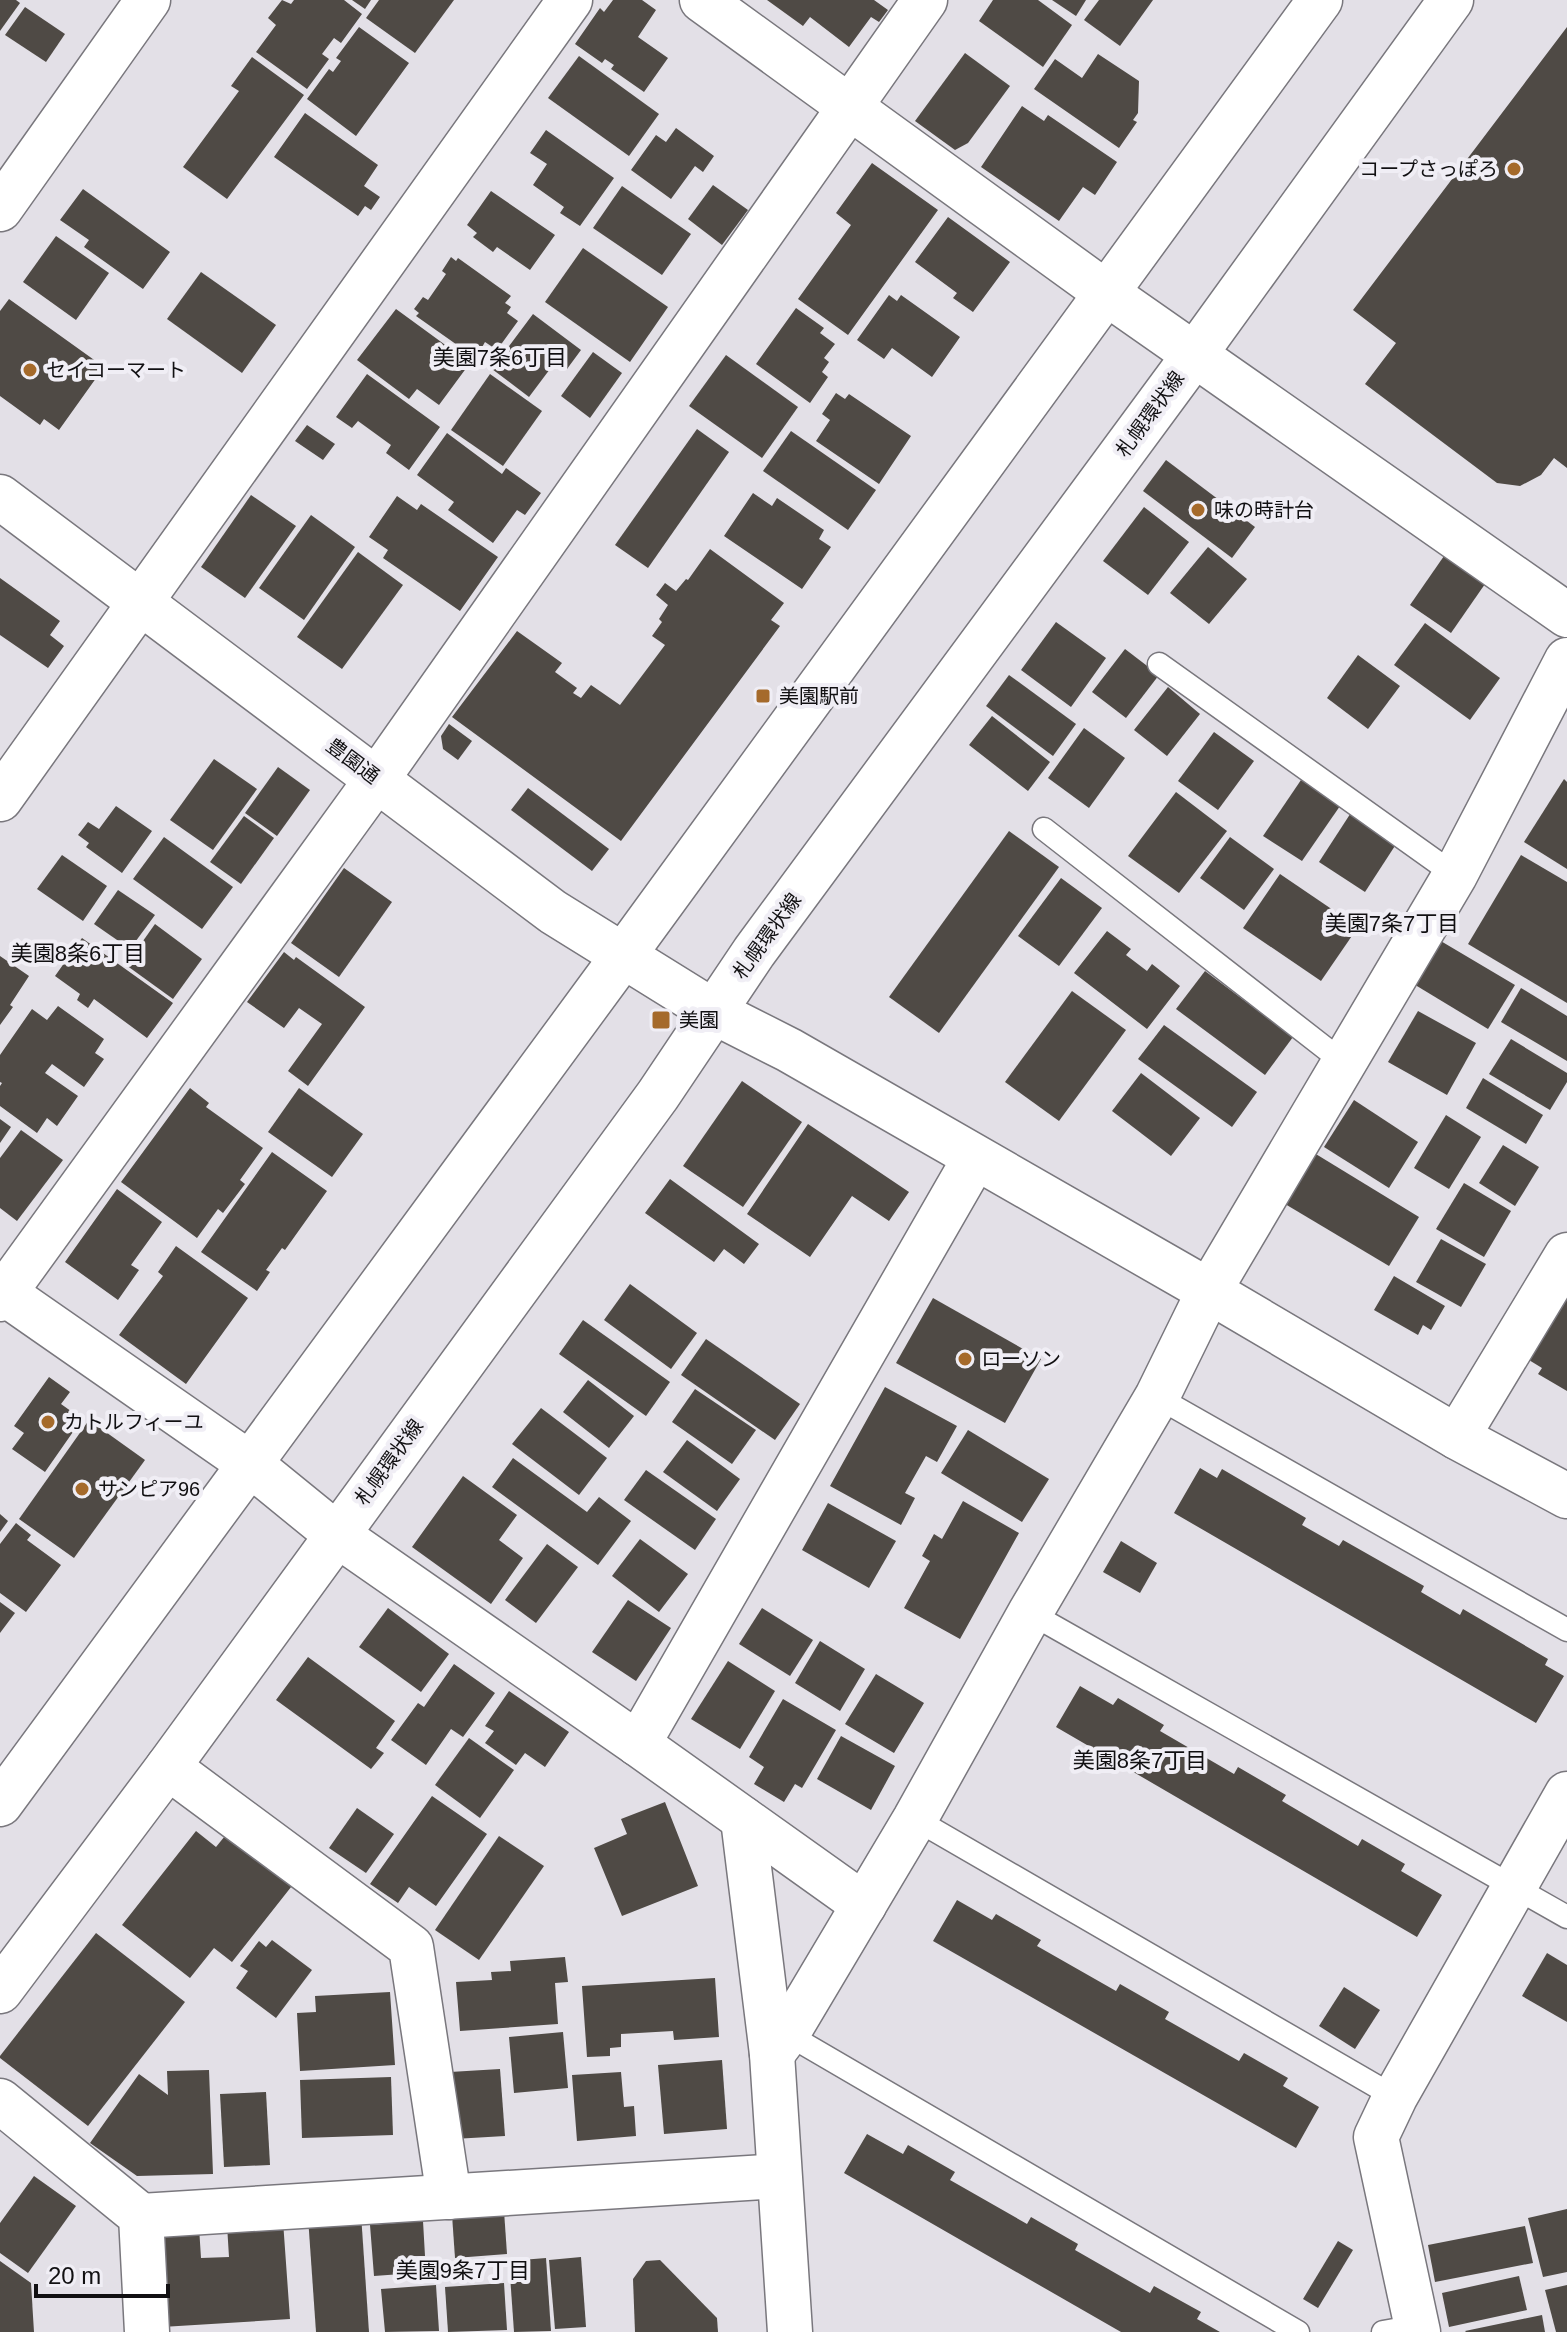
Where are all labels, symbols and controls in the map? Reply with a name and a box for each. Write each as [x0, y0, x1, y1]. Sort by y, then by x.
place label: コープさっぽろ [1359, 158, 1498, 180]
marker: コープさっぽろ [1505, 160, 1523, 178]
district label: 美園7条6丁目 [433, 345, 567, 370]
place label: セイコーマート [46, 359, 186, 381]
marker: セイコーマート [21, 361, 39, 379]
street label: 札幌環状線 [1112, 367, 1188, 461]
place label: 味の時計台 [1214, 499, 1314, 521]
marker: 味の時計台 [1189, 501, 1207, 519]
place label: 美園駅前 [779, 685, 859, 707]
marker: 美園駅前 [754, 687, 772, 705]
street label: 豊園通 [322, 734, 384, 788]
street label: 札幌環状線 [729, 889, 805, 983]
district label: 美園7条7丁目 [1325, 911, 1459, 936]
district label: 美園8条6丁目 [11, 941, 145, 966]
marker: 美園 [650, 1009, 672, 1031]
place label: 美園 [679, 1009, 719, 1031]
place label: ローソン [981, 1348, 1061, 1370]
marker: ローソン [956, 1350, 974, 1368]
place label: カトルフィーユ [64, 1411, 204, 1433]
marker: カトルフィーユ [39, 1413, 57, 1431]
street label: 札幌環状線 [351, 1415, 427, 1509]
place label: サンピア96 [98, 1478, 200, 1500]
marker: サンピア96 [73, 1480, 91, 1498]
district label: 美園8条7丁目 [1073, 1748, 1207, 1773]
scale bar [36, 2248, 168, 2298]
district label: 美園9条7丁目 [396, 2258, 530, 2283]
text: 20 m [48, 2262, 101, 2289]

